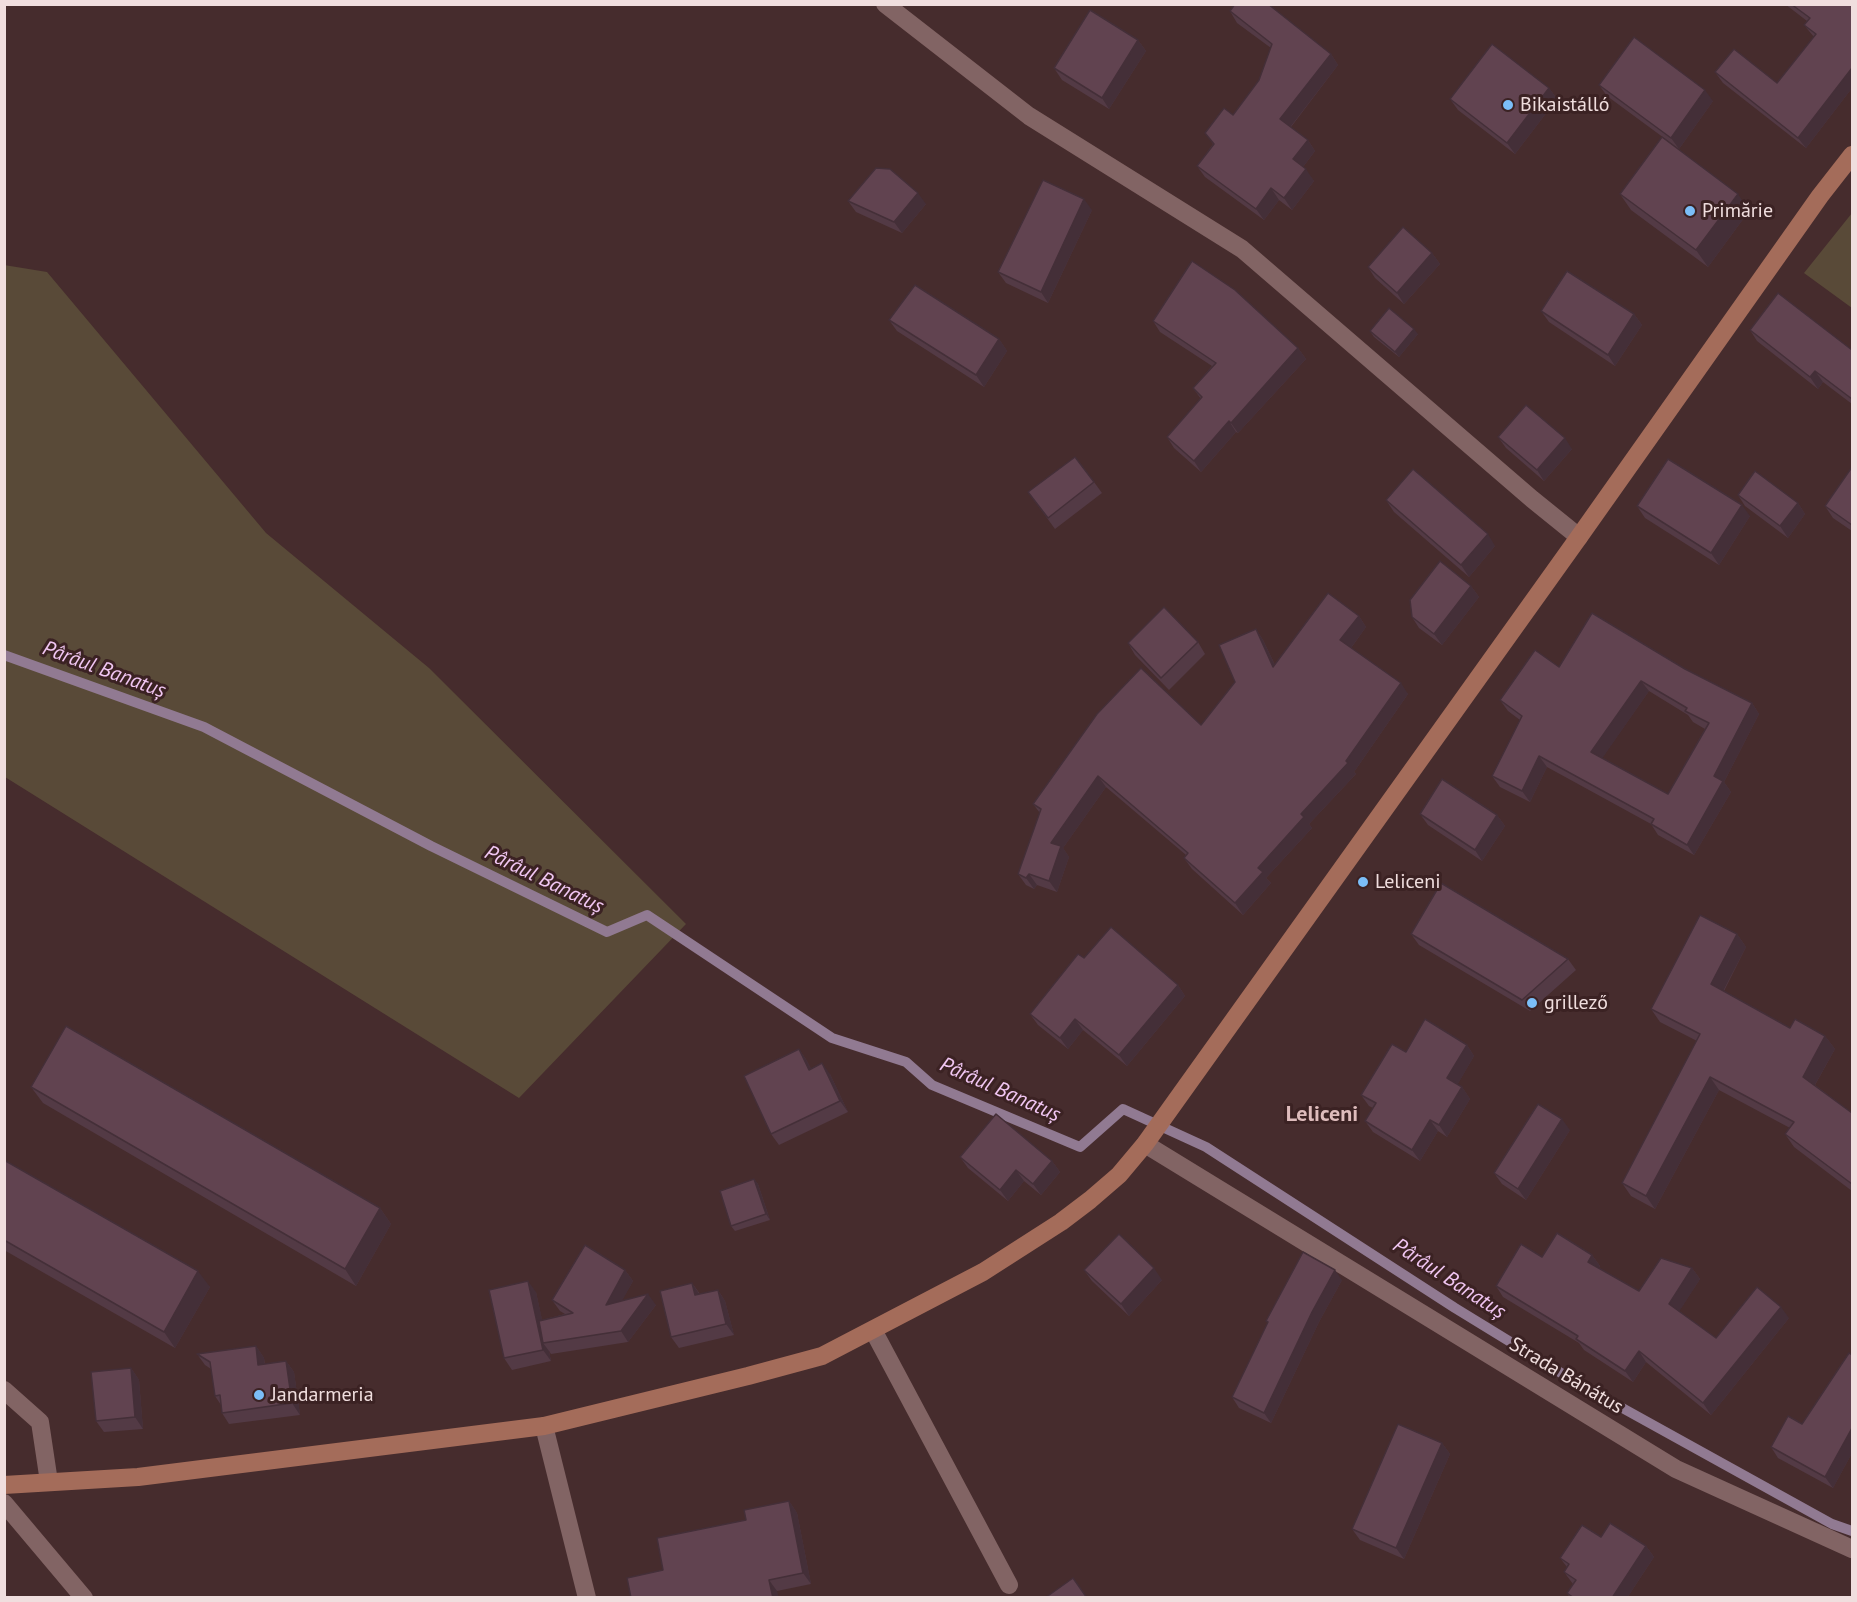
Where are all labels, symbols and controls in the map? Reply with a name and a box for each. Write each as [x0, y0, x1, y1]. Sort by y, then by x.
place label: Bikaistálló [1520, 93, 1609, 117]
marker: Bikaistálló [1501, 98, 1515, 112]
place label: Primărie [1702, 199, 1773, 223]
marker: Primărie [1683, 204, 1697, 218]
water label: Pârâul Banatuș [39, 636, 169, 704]
water label: Pârâul Banatuș [480, 840, 608, 920]
place label: Leliceni [1375, 870, 1441, 894]
marker: Leliceni [1356, 875, 1370, 889]
place label: grillező [1544, 991, 1608, 1015]
marker: grillező [1525, 996, 1539, 1010]
water label: Pârâul Banatuș [936, 1052, 1064, 1128]
district label: Leliceni [1286, 1102, 1358, 1128]
water label: Pârâul Banatuș [1388, 1233, 1510, 1325]
street label: Strada Bánátus [1505, 1333, 1627, 1419]
place label: Jandarmeria [271, 1383, 374, 1407]
marker: Jandarmeria [252, 1388, 266, 1402]

